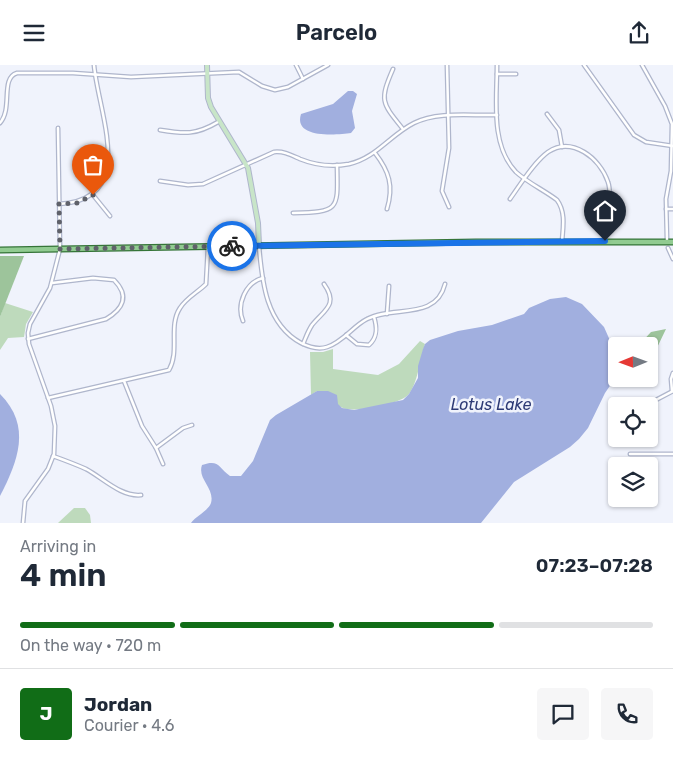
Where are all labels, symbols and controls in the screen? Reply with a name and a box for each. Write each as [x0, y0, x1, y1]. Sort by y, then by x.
icon: menu [20, 19, 48, 47]
text: Parcelo [296, 19, 377, 46]
icon: share [625, 19, 653, 47]
pin [72, 144, 114, 195]
icon: bag [79, 151, 107, 179]
pin [584, 190, 626, 241]
icon: home [591, 197, 619, 225]
courier [207, 221, 257, 271]
icon: bike [218, 232, 246, 260]
north arrow [608, 337, 658, 387]
map controls [608, 337, 658, 507]
water label: Lotus Lake [451, 395, 531, 414]
button: locate [608, 397, 658, 447]
button: layers [608, 457, 658, 507]
text: Arriving in [20, 537, 96, 556]
text: 07:23–07:28 [536, 554, 653, 577]
text: 4 min [20, 556, 107, 594]
text: On the way · 720 m [20, 636, 161, 655]
button: chat [537, 688, 589, 740]
button: phone [601, 688, 653, 740]
text: Jordan [84, 693, 152, 716]
text: J [40, 702, 52, 725]
text: Courier · 4.6 [84, 716, 174, 735]

